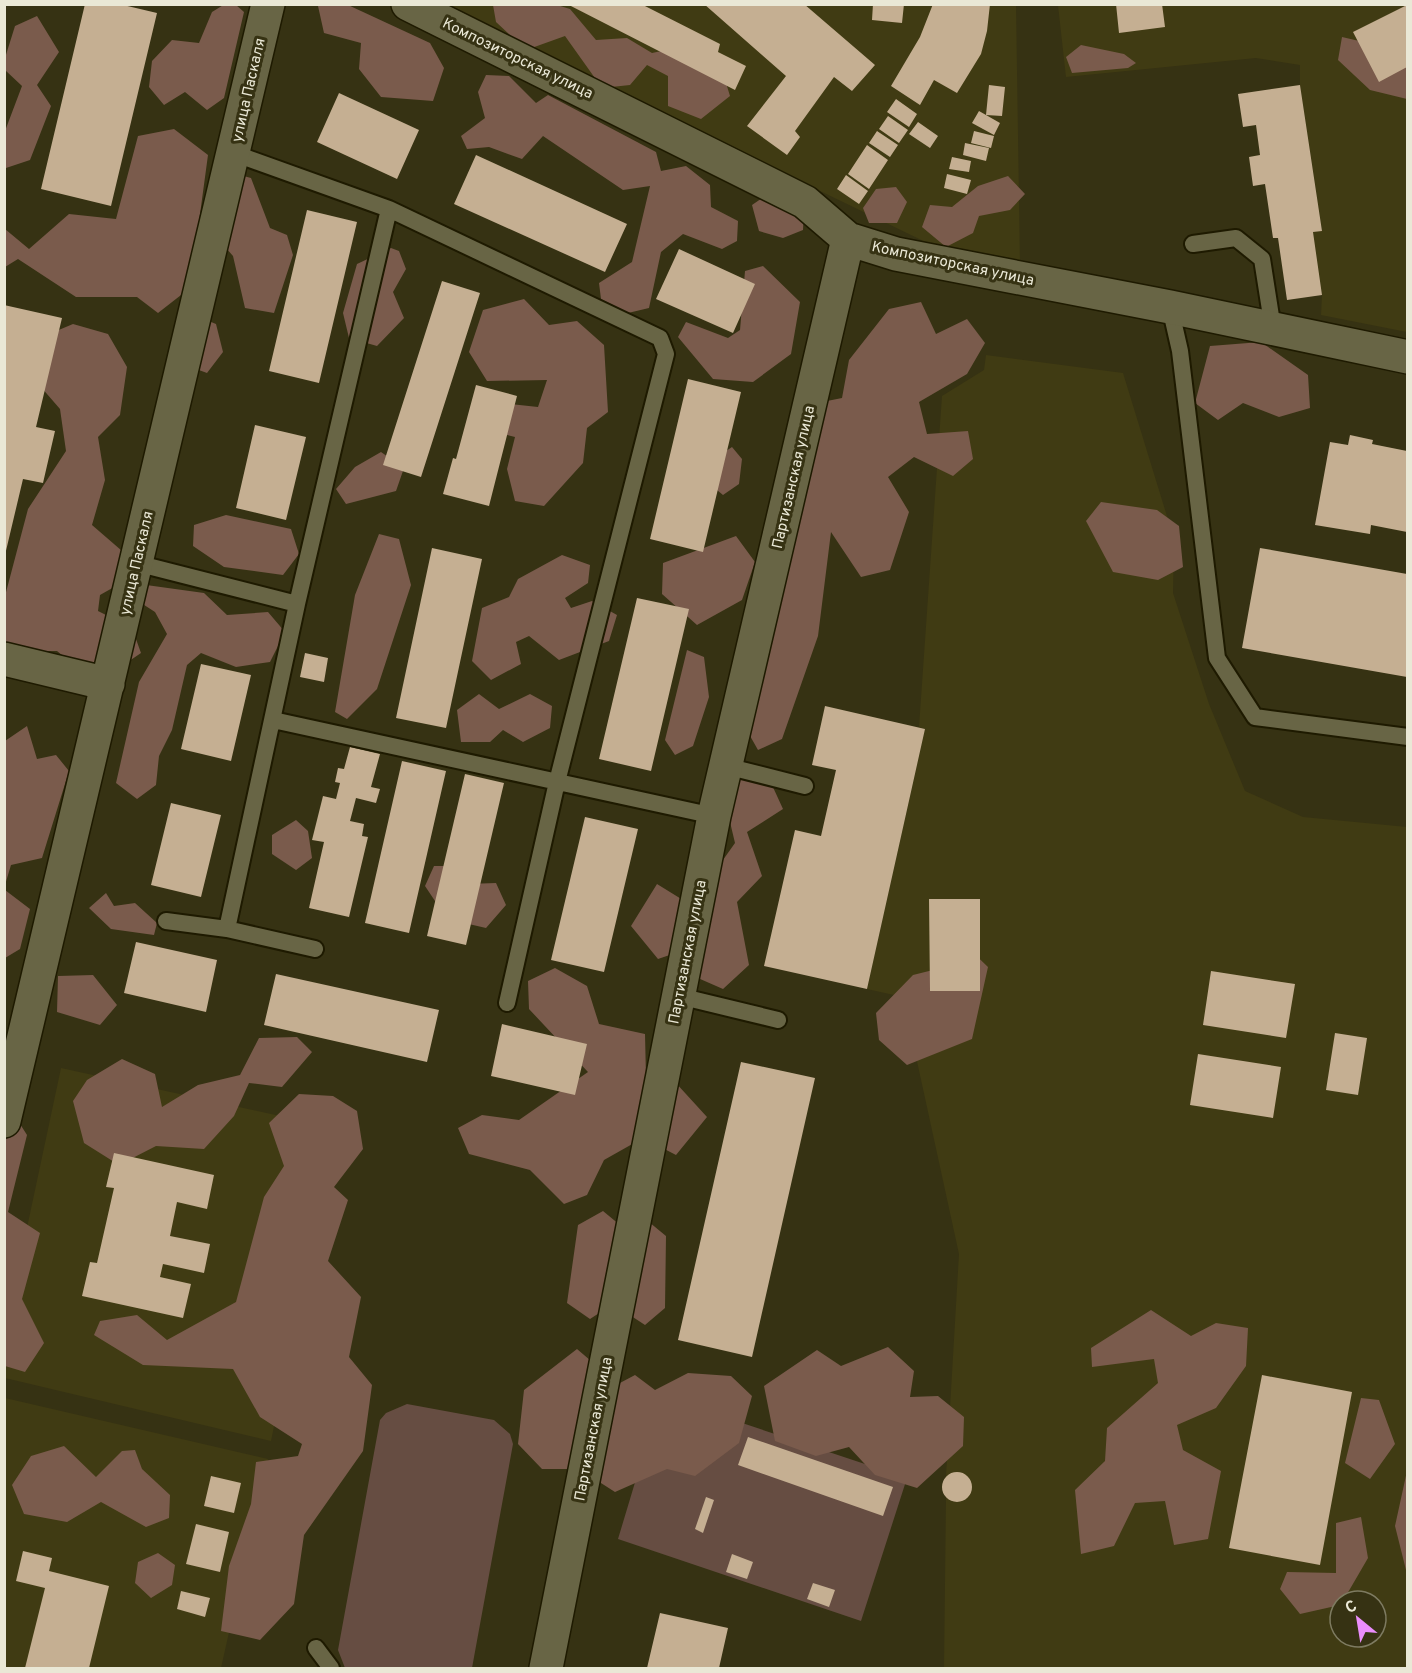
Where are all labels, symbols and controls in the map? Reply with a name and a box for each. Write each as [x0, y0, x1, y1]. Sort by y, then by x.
street label: Композиторская улица [439, 15, 596, 104]
street label: улица Паскаля [228, 36, 271, 144]
street label: Композиторская улица [870, 238, 1036, 291]
street label: Партизанская улица [769, 404, 820, 551]
street label: улица Паскаля [116, 509, 159, 617]
street label: Партизанская улица [665, 879, 712, 1026]
street label: Партизанская улица [571, 1356, 618, 1503]
north arrow [1328, 1589, 1388, 1649]
text: С [1342, 1597, 1361, 1619]

